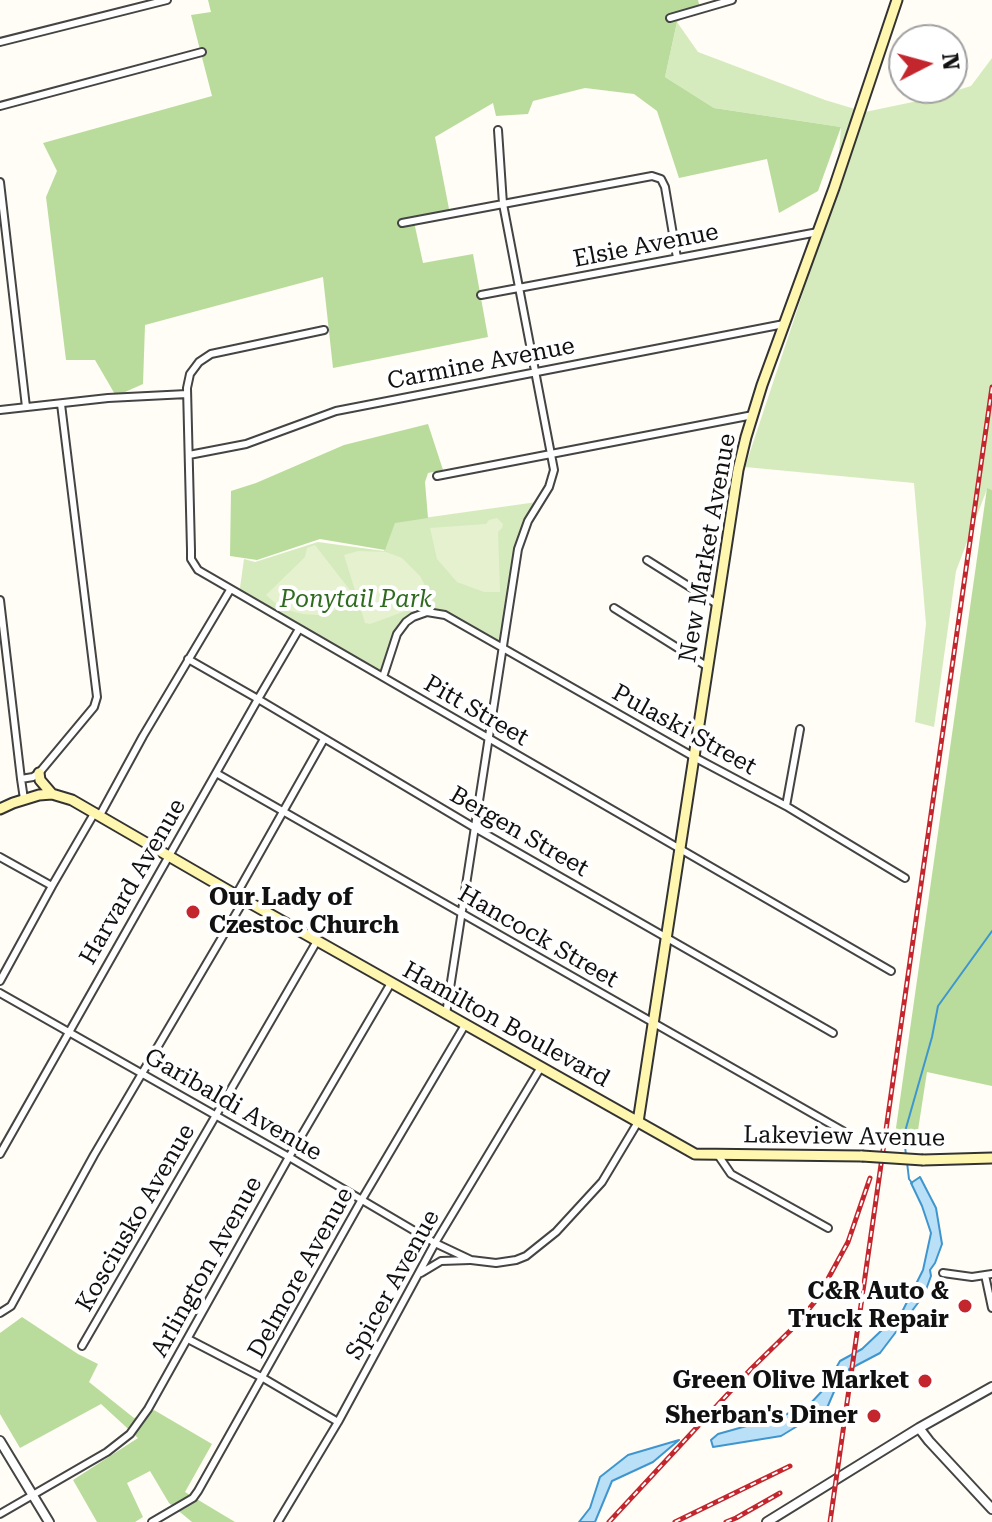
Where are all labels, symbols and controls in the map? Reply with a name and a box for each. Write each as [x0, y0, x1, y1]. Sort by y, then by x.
north arrow [888, 24, 968, 104]
text: N [937, 52, 964, 71]
street label: Elsie Avenue [571, 218, 721, 274]
street label: Carmine Avenue [385, 332, 577, 396]
street label: New Market Avenue [674, 431, 742, 665]
park label: Ponytail Park [280, 586, 432, 614]
street label: Pitt Street [418, 669, 534, 753]
street label: Pulaski Street [607, 679, 761, 781]
street label: Bergen Street [444, 781, 594, 883]
street label: Harvard Avenue [74, 794, 192, 970]
street label: Hancock Street [453, 880, 623, 994]
place label: Our Lady of Czestoc Church [209, 884, 399, 940]
marker: Our Lady of Czestoc Church [184, 903, 202, 921]
street label: Hamilton Boulevard [397, 956, 615, 1094]
street label: Garibaldi Avenue [139, 1042, 327, 1168]
street label: Kosciusko Avenue [71, 1119, 201, 1317]
street label: Lakeview Avenue [743, 1121, 945, 1153]
street label: Arlington Avenue [145, 1172, 269, 1362]
street label: Delmore Avenue [242, 1183, 360, 1363]
street label: Spicer Avenue [340, 1205, 446, 1365]
place label: C&R Auto & Truck Repair [788, 1278, 949, 1334]
marker: C&R Auto & Truck Repair [956, 1297, 974, 1315]
place label: Green Olive Market [672, 1367, 909, 1395]
marker: Green Olive Market [916, 1372, 934, 1390]
place label: Sherban's Diner [665, 1402, 858, 1430]
marker: Sherban's Diner [865, 1407, 883, 1425]

